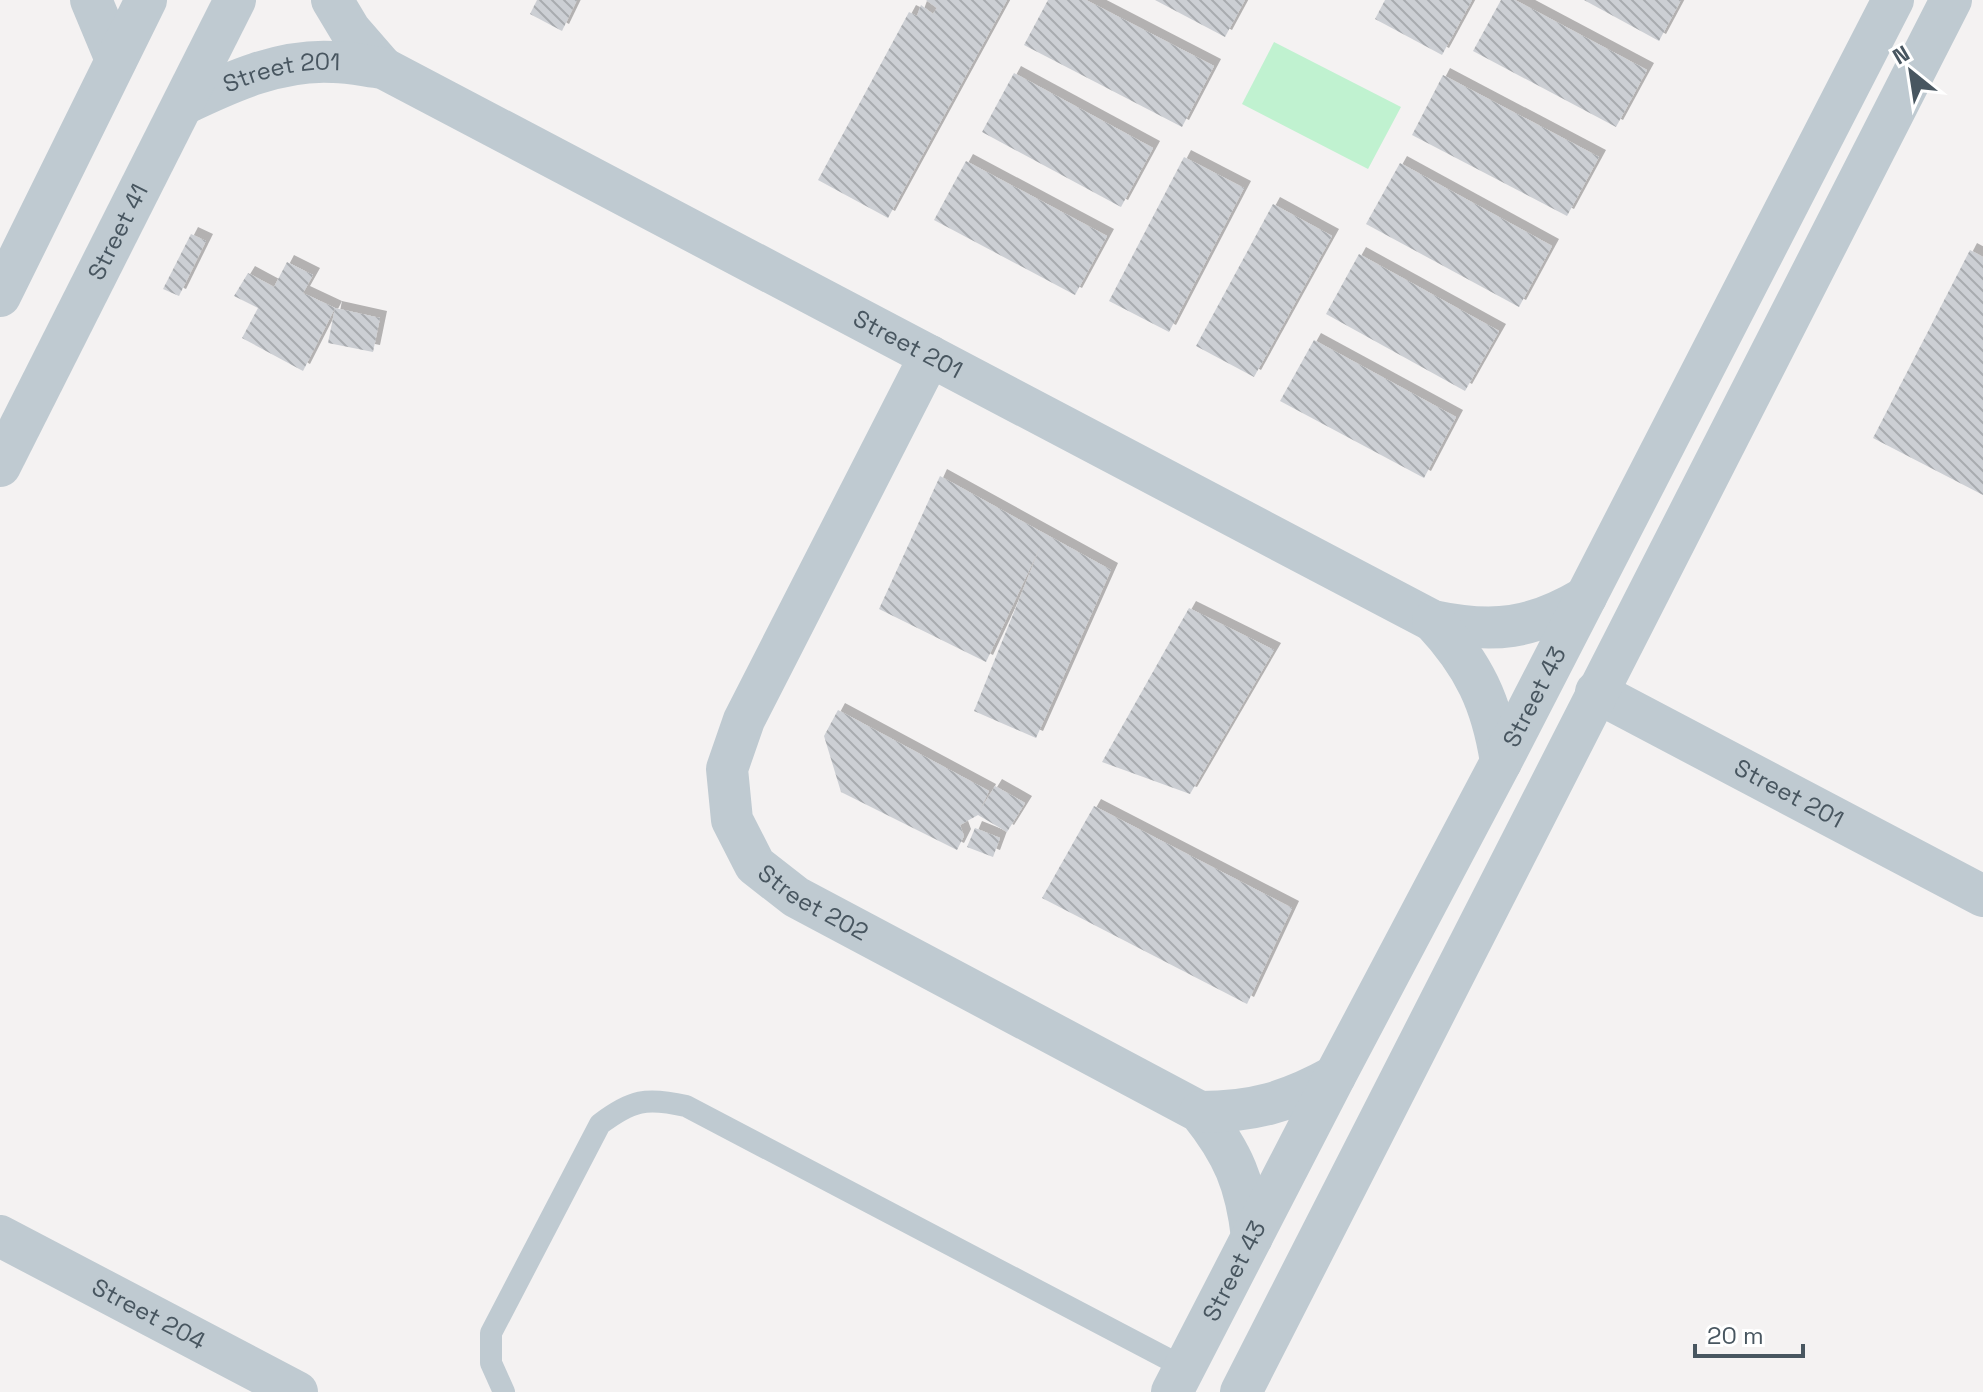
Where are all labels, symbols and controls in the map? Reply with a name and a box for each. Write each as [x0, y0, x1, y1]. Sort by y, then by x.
north arrow [1871, 32, 1951, 112]
text: N [1888, 39, 1914, 70]
street label: Street 201 [218, 46, 341, 99]
street label: Street 41 [80, 178, 155, 285]
street label: Street 201 [848, 302, 968, 385]
street label: Street 43 [1495, 641, 1573, 752]
street label: Street 201 [1729, 752, 1849, 835]
street label: Street 202 [752, 857, 874, 948]
street label: Street 43 [1195, 1215, 1273, 1326]
street label: Street 204 [87, 1271, 211, 1356]
scale bar [1695, 1308, 1803, 1358]
text: 20 m [1707, 1320, 1764, 1351]

